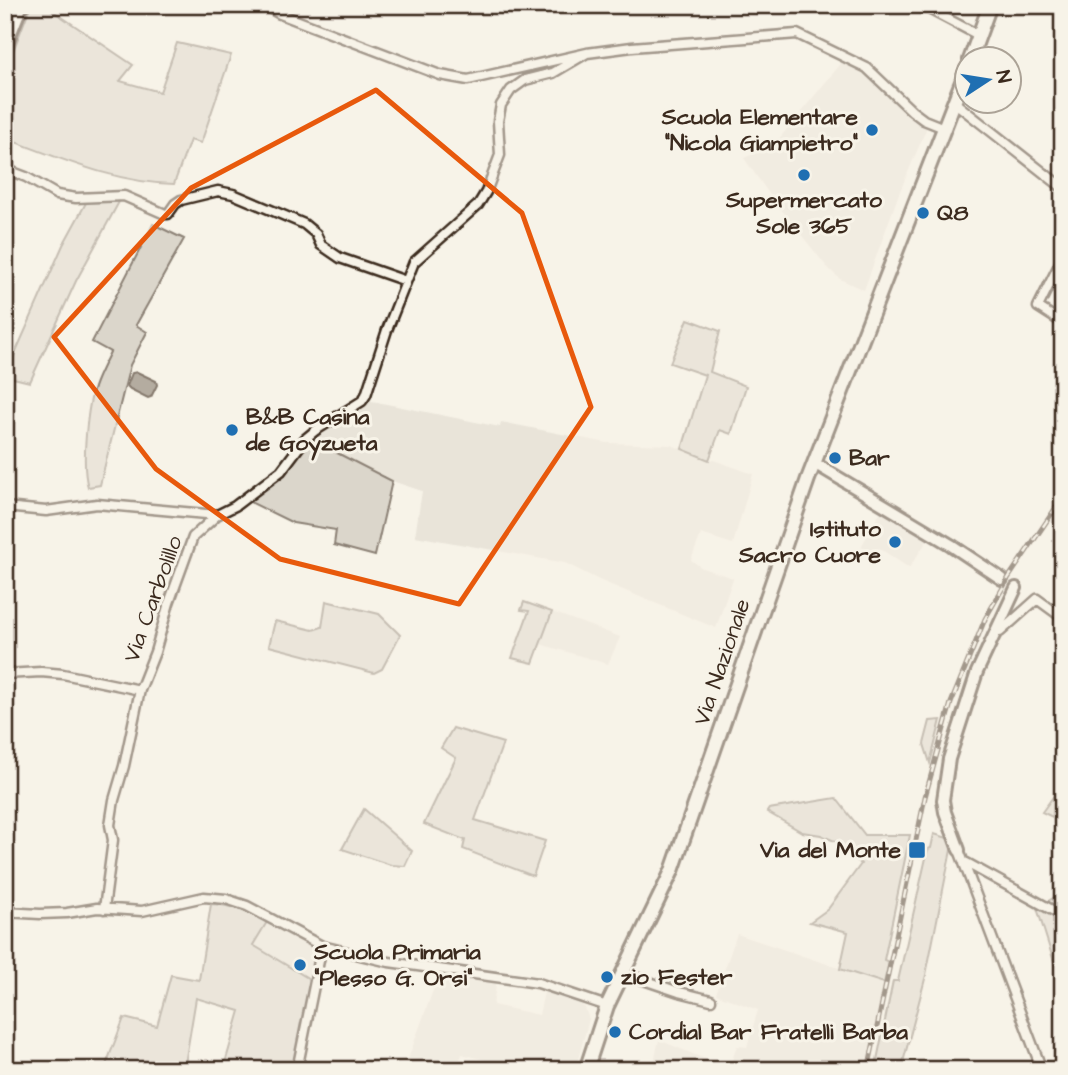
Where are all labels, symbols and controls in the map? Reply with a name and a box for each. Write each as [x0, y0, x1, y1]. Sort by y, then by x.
north arrow [953, 46, 1023, 116]
text: N [989, 68, 1018, 85]
place label: Scuola Elementare "Nicola Giampietro" [661, 101, 859, 159]
marker: Scuola Elementare "Nicola Giampietro" [864, 122, 880, 138]
marker: Supermercato Sole 365 [796, 167, 812, 183]
place label: Supermercato Sole 365 [725, 184, 882, 242]
place label: Q8 [937, 197, 968, 229]
marker: Q8 [915, 205, 931, 221]
place label: B&B Casina de Goyzueta [245, 401, 378, 461]
marker: B&B Casina de Goyzueta [224, 422, 240, 438]
place label: Bar [849, 442, 890, 474]
marker: Bar [827, 450, 843, 466]
place label: Istituto Sacro Cuore [738, 513, 882, 571]
street label: Via Carbolillo [115, 531, 191, 667]
marker: Istituto Sacro Cuore [887, 534, 903, 550]
street label: Via Nazionale [685, 594, 759, 730]
place label: Via del Monte [759, 834, 902, 866]
marker: Via del Monte [907, 840, 927, 860]
place label: Scuola Primaria "Plesso G. Orsi" [313, 936, 481, 994]
marker: Scuola Primaria "Plesso G. Orsi" [292, 957, 308, 973]
place label: zio Fester [621, 961, 733, 993]
marker: zio Fester [599, 969, 615, 985]
place label: Cordial Bar Fratelli Barba [629, 1016, 908, 1048]
marker: Cordial Bar Fratelli Barba [607, 1024, 623, 1040]

